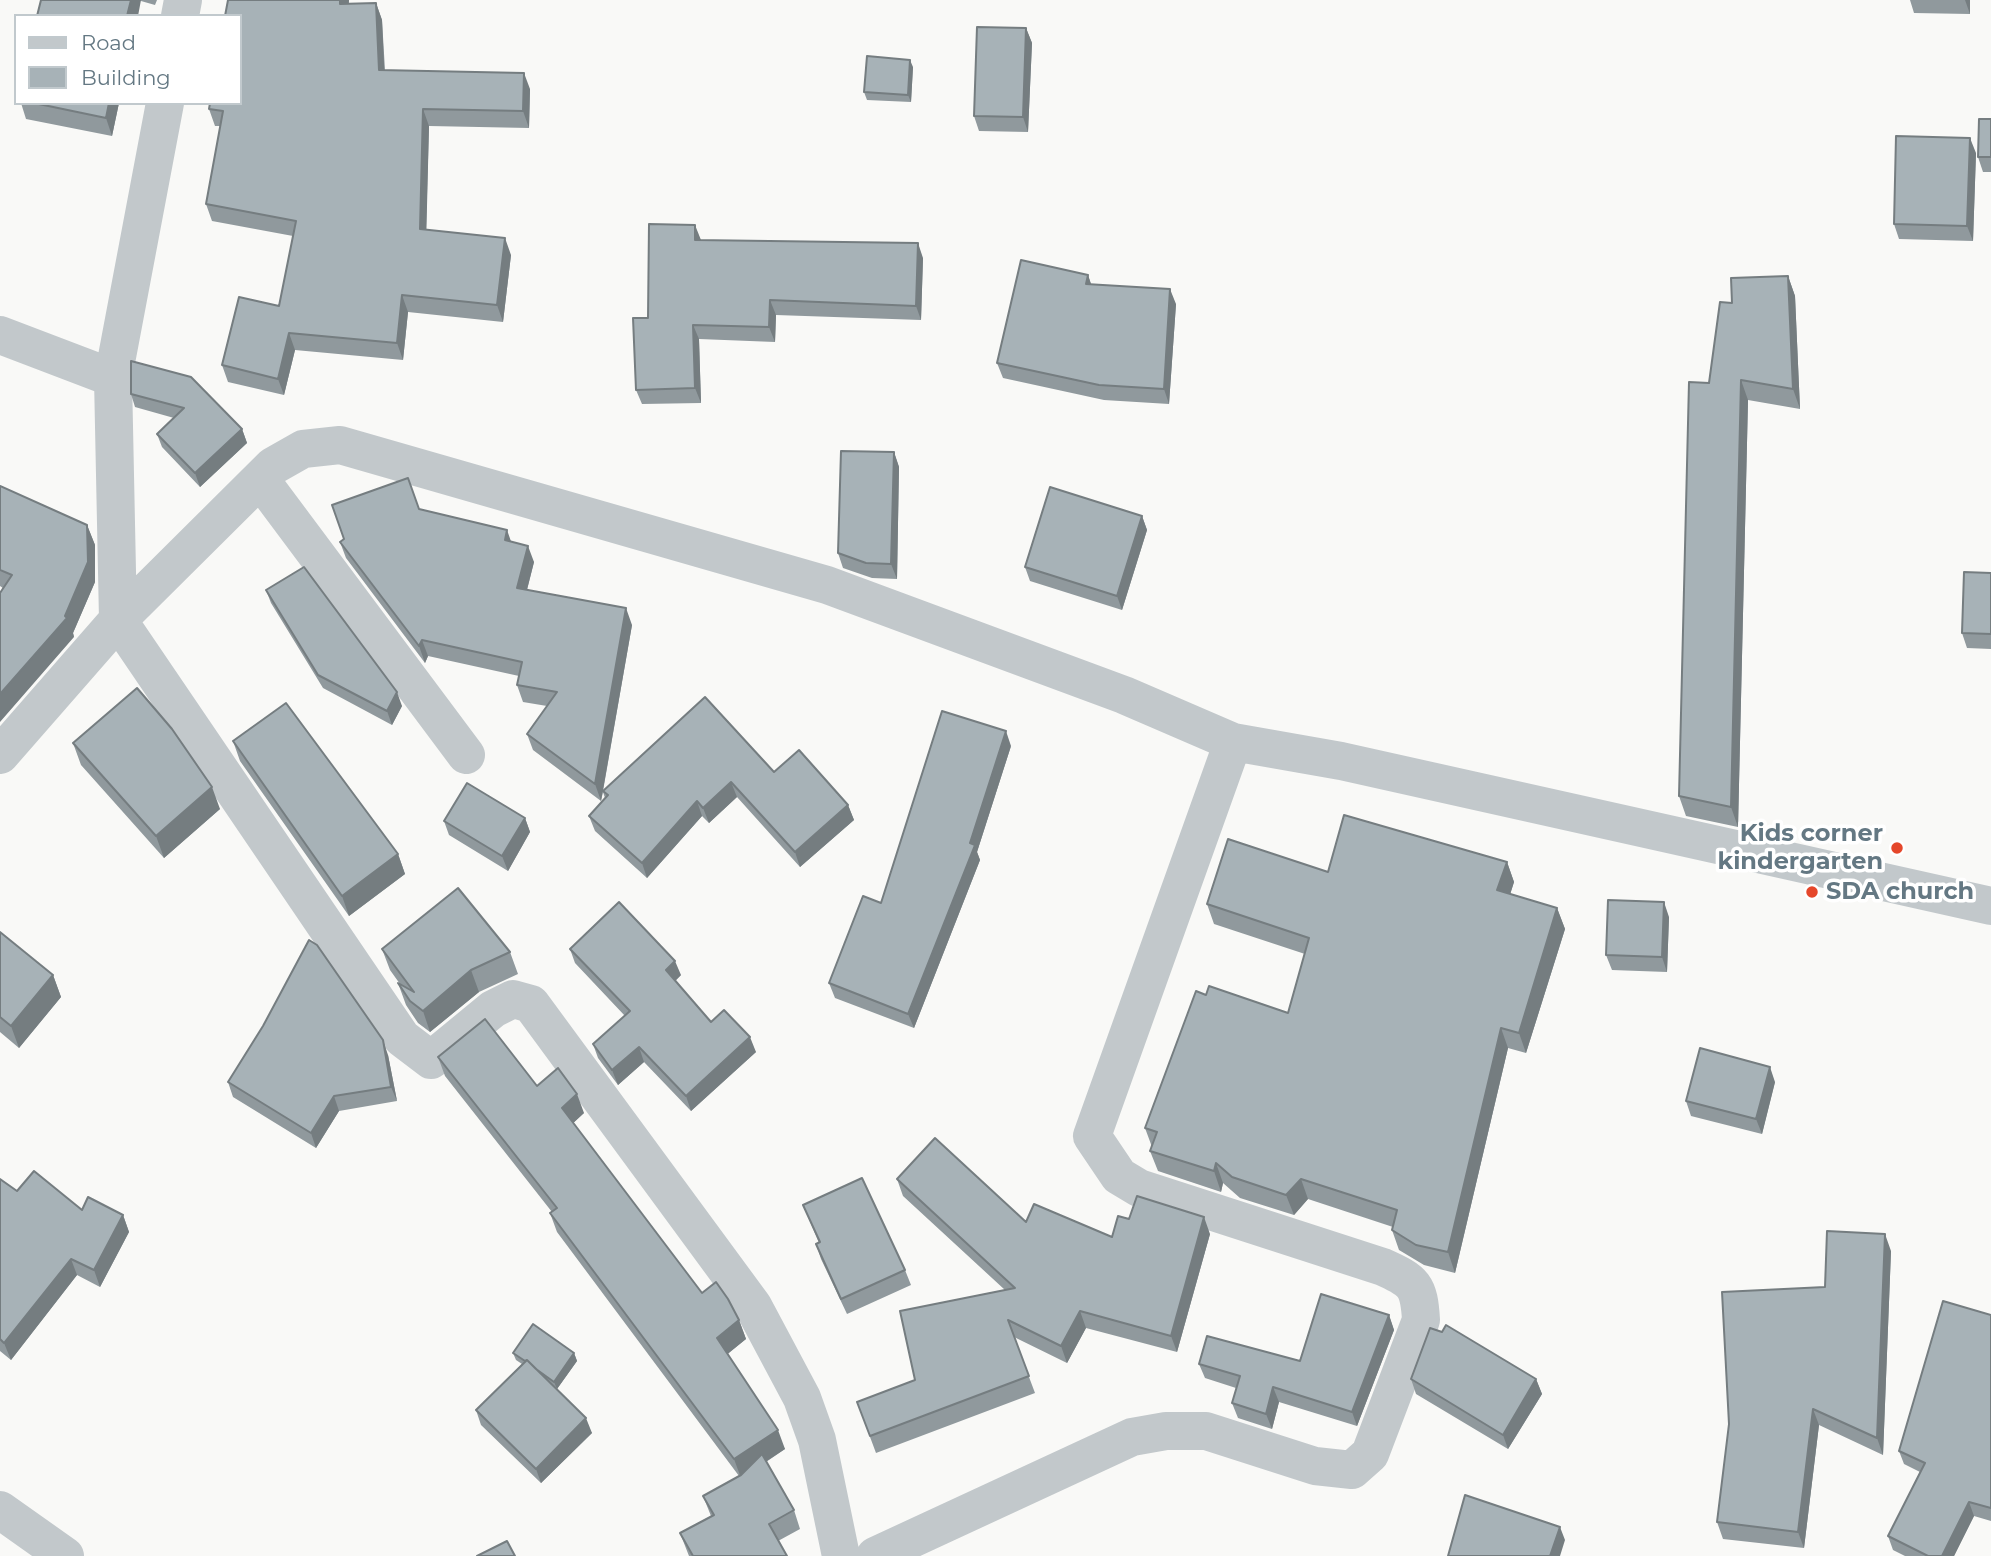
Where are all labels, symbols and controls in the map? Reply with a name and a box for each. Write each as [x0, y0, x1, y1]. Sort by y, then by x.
legend [14, 14, 242, 105]
text: Road [81, 30, 136, 55]
text: Building [81, 65, 171, 90]
place label: Kids corner kindergarten [1717, 820, 1883, 876]
marker: Kids corner kindergarten [1889, 840, 1905, 856]
place label: SDA church [1826, 878, 1974, 906]
marker: SDA church [1804, 884, 1820, 900]

